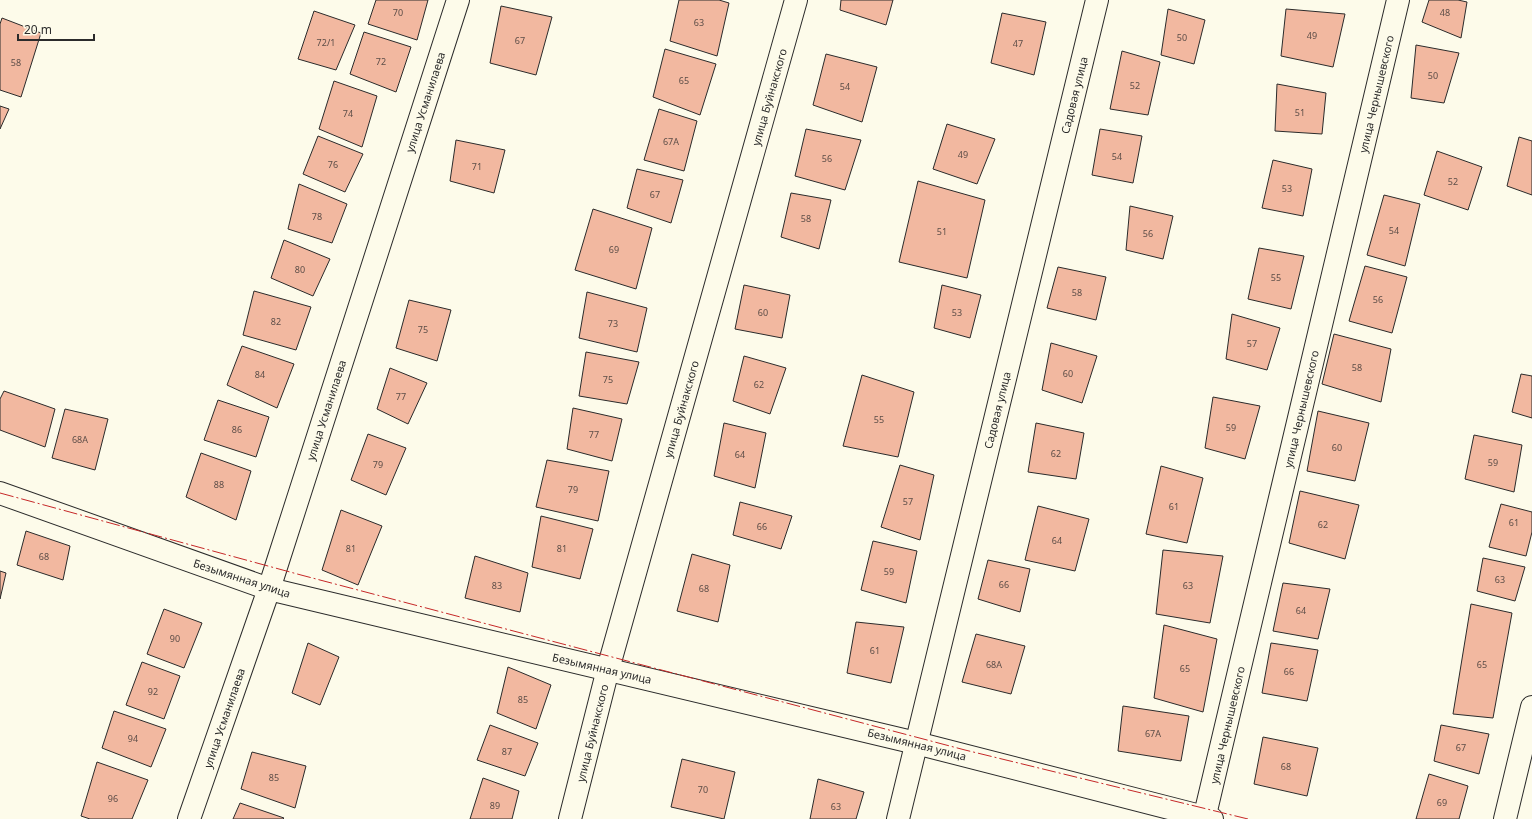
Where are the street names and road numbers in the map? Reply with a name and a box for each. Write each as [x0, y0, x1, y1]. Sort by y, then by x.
street label: улица Чернышевского [1355, 34, 1397, 154]
street label: улица Буйнакского [748, 47, 790, 147]
street label: улица Усманилаева [402, 50, 448, 154]
street label: Садовая улица [1057, 55, 1091, 135]
street label: улица Чернышевского [1280, 349, 1322, 469]
street label: улица Усманилаева [303, 358, 349, 462]
street label: улица Буйнакского [660, 359, 702, 459]
street label: Садовая улица [980, 370, 1014, 450]
street label: Безымянная улица [191, 555, 293, 601]
street label: Безымянная улица [551, 649, 653, 687]
street label: улица Чернышевского [1206, 665, 1248, 785]
street label: улица Усманилаева [200, 666, 248, 770]
street label: улица Буйнакского [573, 682, 611, 784]
street label: Безымянная улица [866, 724, 968, 764]

